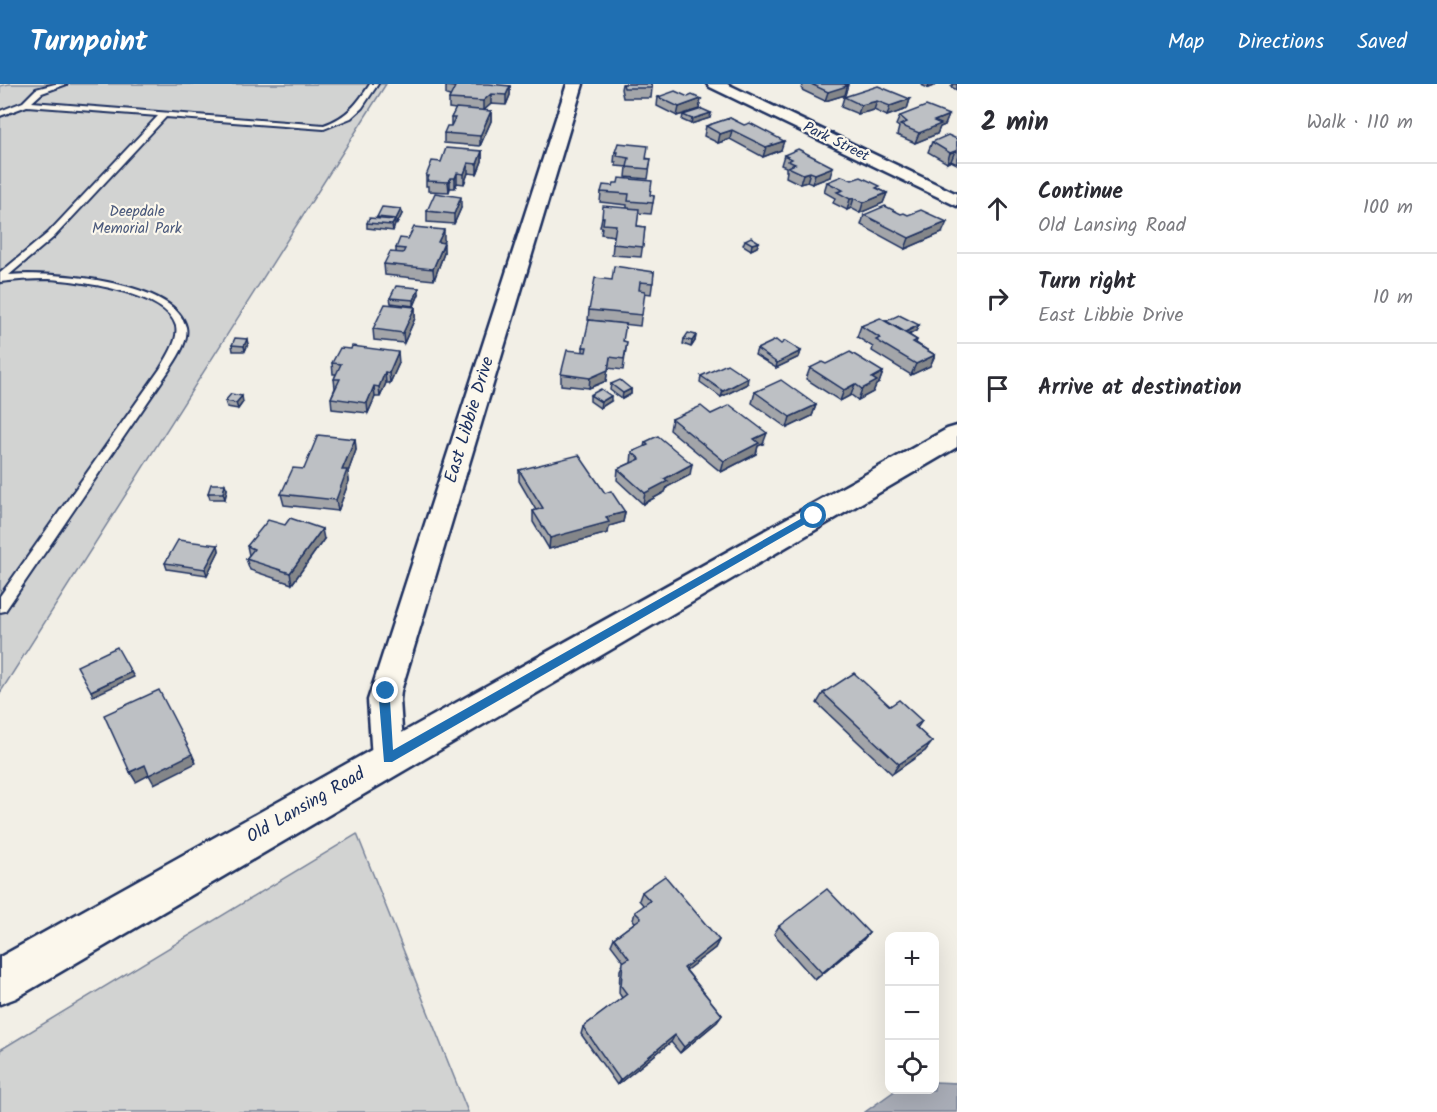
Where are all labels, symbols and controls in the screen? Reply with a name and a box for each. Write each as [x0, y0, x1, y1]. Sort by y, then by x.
text: Turnpoint [30, 20, 148, 65]
text: Map [1168, 26, 1204, 59]
text: Directions [1237, 26, 1324, 59]
text: Saved [1357, 26, 1407, 59]
text: 2 min [981, 102, 1049, 144]
text: Walk · 110 m [1306, 107, 1413, 139]
street label: Park Street [799, 116, 873, 168]
text: Continue [1038, 175, 1123, 210]
icon: ahead [981, 192, 1014, 225]
text: 100 m [1363, 192, 1413, 224]
park label: Deepdale Memorial Park [92, 200, 183, 241]
text: Old Lansing Road [1038, 210, 1186, 242]
text: Turn right [1038, 265, 1136, 300]
icon: right [981, 282, 1014, 315]
text: 10 m [1373, 282, 1413, 314]
text: East Libbie Drive [1038, 300, 1184, 332]
street label: East Libbie Drive [437, 353, 503, 487]
text: Arrive at destination [1038, 371, 1241, 406]
icon: arrive [981, 372, 1014, 405]
route start [800, 502, 826, 528]
route end [372, 677, 398, 703]
street label: Old Lansing Road [241, 760, 372, 852]
map controls [885, 932, 939, 1094]
button: + [885, 932, 939, 986]
button: − [885, 986, 939, 1040]
button: locate [885, 1040, 939, 1094]

